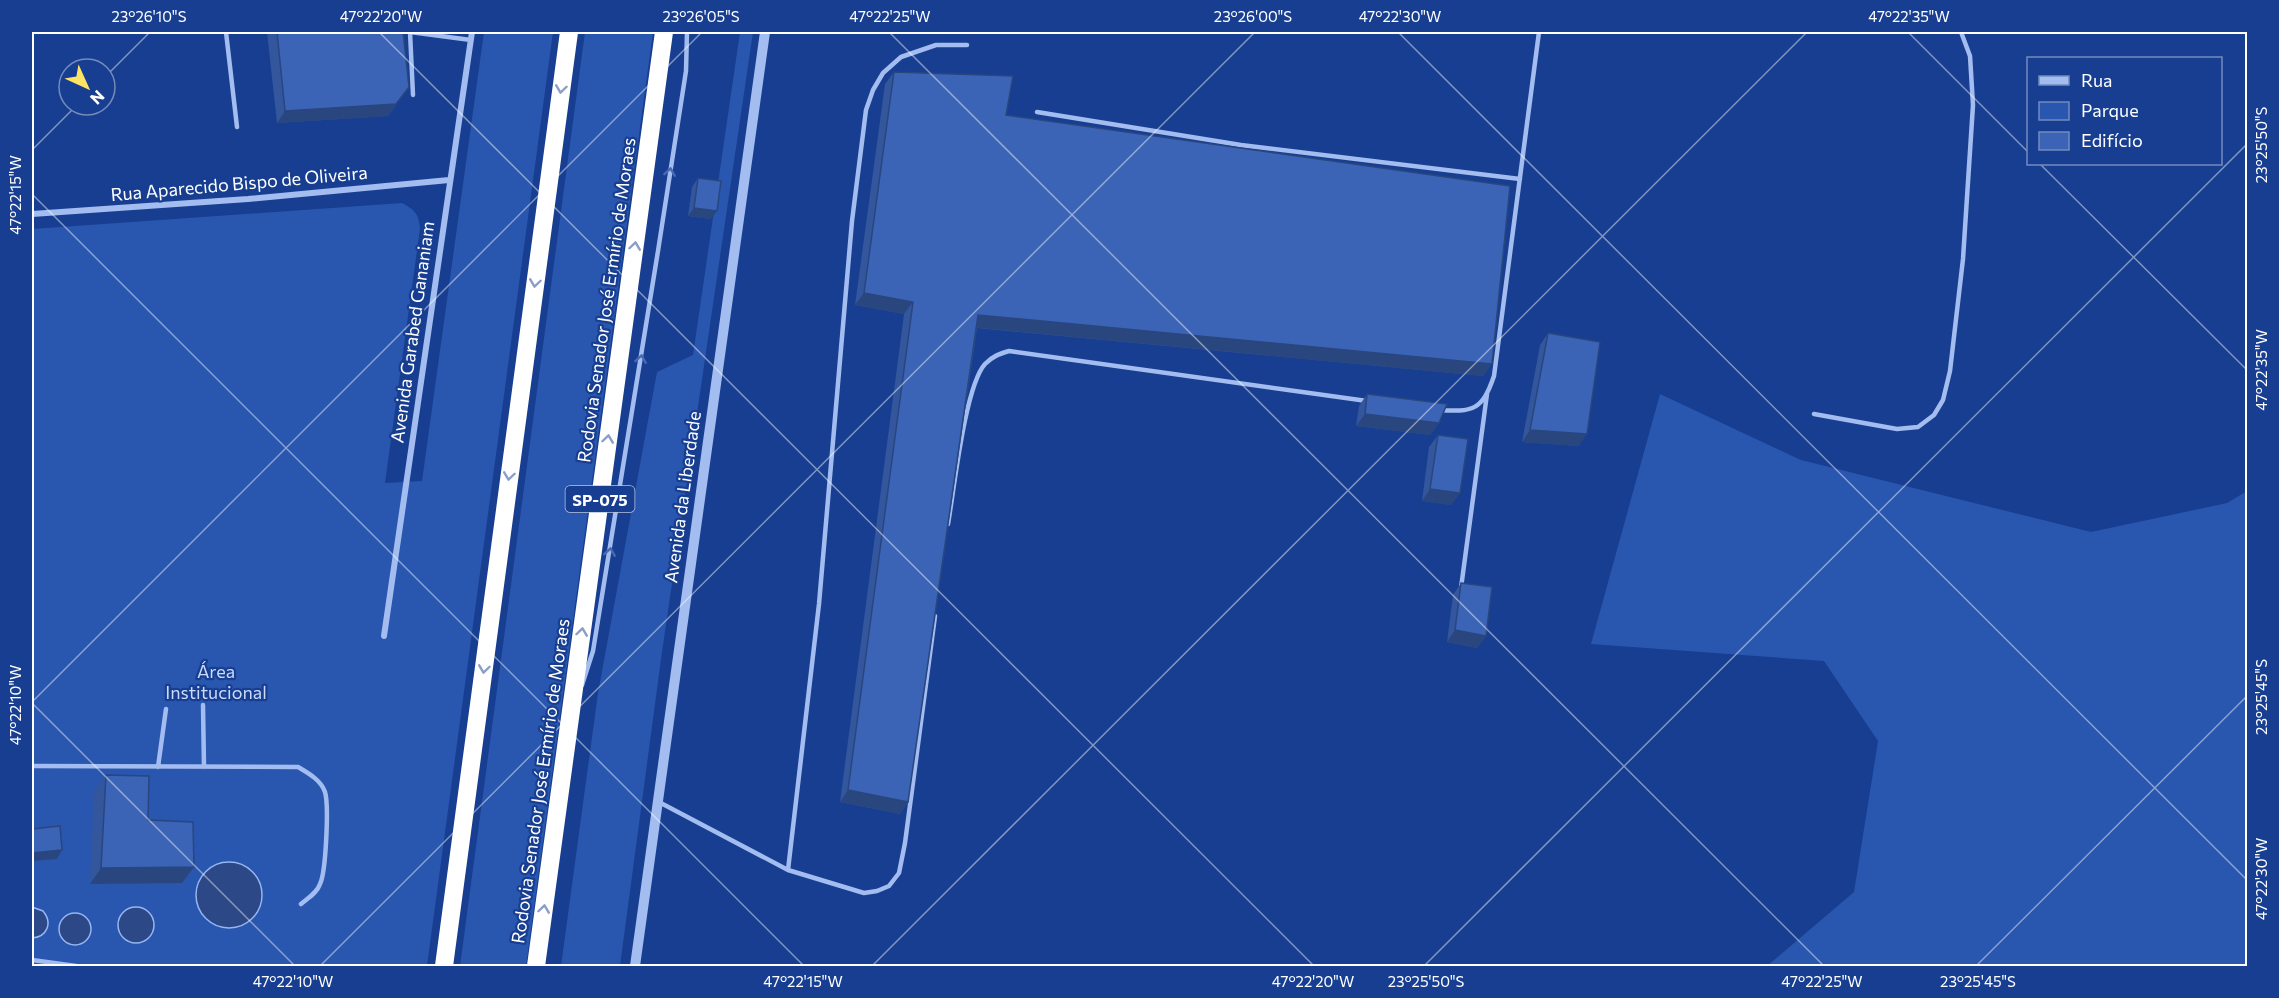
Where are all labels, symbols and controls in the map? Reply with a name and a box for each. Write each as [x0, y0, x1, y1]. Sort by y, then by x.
text: 23°26'10"S [112, 7, 187, 25]
text: 47°22'20"W [340, 7, 422, 25]
text: 23°26'05"S [662, 7, 740, 25]
text: 47°22'25"W [849, 7, 931, 25]
text: 23°26'00"S [1214, 7, 1292, 25]
text: 47°22'30"W [1359, 7, 1441, 25]
text: 47°22'35"W [1868, 7, 1950, 25]
north arrow [57, 57, 117, 117]
legend [2027, 57, 2222, 165]
text: Rua [2081, 69, 2112, 91]
one-way arrow [555, 85, 568, 94]
text: N [87, 87, 109, 109]
text: Parque [2081, 99, 2139, 121]
text: 23°25'50"S [2252, 106, 2270, 183]
text: Edifício [2081, 129, 2143, 151]
street label: Rodovia Senador José Ermírio de Moraes [572, 136, 640, 464]
text: 47°22'15"W [6, 155, 24, 235]
street label: Rua Aparecido Bispo de Oliveira [110, 161, 368, 205]
one-way arrow [664, 168, 676, 177]
street label: Avenida Garabed Gananiam [386, 220, 438, 444]
one-way arrow [628, 241, 640, 250]
one-way arrow [530, 278, 542, 287]
text: 47°22'35"W [2252, 329, 2270, 411]
one-way arrow [634, 355, 646, 364]
street label: Avenida da Liberdade [659, 410, 705, 584]
one-way arrow [601, 434, 614, 444]
one-way arrow [504, 471, 516, 481]
road number: SP-075 [566, 486, 634, 512]
one-way arrow [603, 547, 615, 556]
street label: Rodovia Senador José Ermírio de Moraes [506, 617, 574, 945]
one-way arrow [575, 628, 587, 637]
text: 23°25'45"S [2252, 659, 2270, 735]
park label: Área Institucional [165, 660, 267, 703]
text: 47°22'10"W [6, 665, 24, 745]
one-way arrow [478, 665, 490, 674]
text: 47°22'30"W [2252, 838, 2270, 920]
one-way arrow [537, 904, 549, 913]
text: 47°22'10"W [253, 972, 333, 990]
text: 47°22'15"W [763, 972, 843, 990]
text: 47°22'20"W [1272, 972, 1354, 990]
text: 23°25'50"S [1388, 972, 1465, 990]
text: 47°22'25"W [1781, 972, 1863, 990]
text: 23°25'45"S [1940, 972, 2016, 990]

